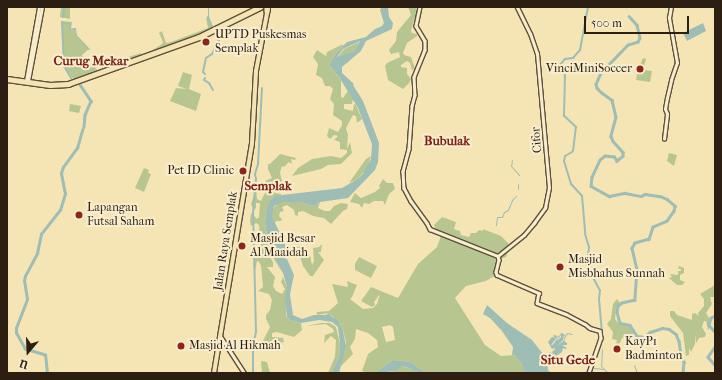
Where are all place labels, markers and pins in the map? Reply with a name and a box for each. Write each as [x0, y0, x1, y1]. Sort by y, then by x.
place label: UPTD Puskesmas Semplak [215, 28, 306, 56]
marker: UPTD Puskesmas Semplak [200, 36, 212, 48]
place label: VinciMiniSoccer [546, 62, 632, 76]
marker: VinciMiniSoccer [635, 64, 645, 74]
place label: Pet ID Clinic [167, 164, 234, 178]
marker: Pet ID Clinic [237, 165, 249, 177]
place label: Lapangan Futsal Saham [87, 201, 154, 229]
marker: Lapangan Futsal Saham [74, 210, 84, 220]
place label: Masjid Besar Al Maaidah [250, 232, 315, 260]
marker: Masjid Besar Al Maaidah [237, 241, 247, 251]
place label: Masjid Misbhahus Sunnah [568, 253, 665, 281]
marker: Masjid Misbhahus Sunnah [555, 262, 565, 272]
place label: KayP1 Badminton [625, 335, 683, 363]
place label: Masjid Al Hikmah [189, 339, 281, 353]
marker: Masjid Al Hikmah [176, 341, 186, 351]
marker: KayP1 Badminton [612, 344, 622, 354]

